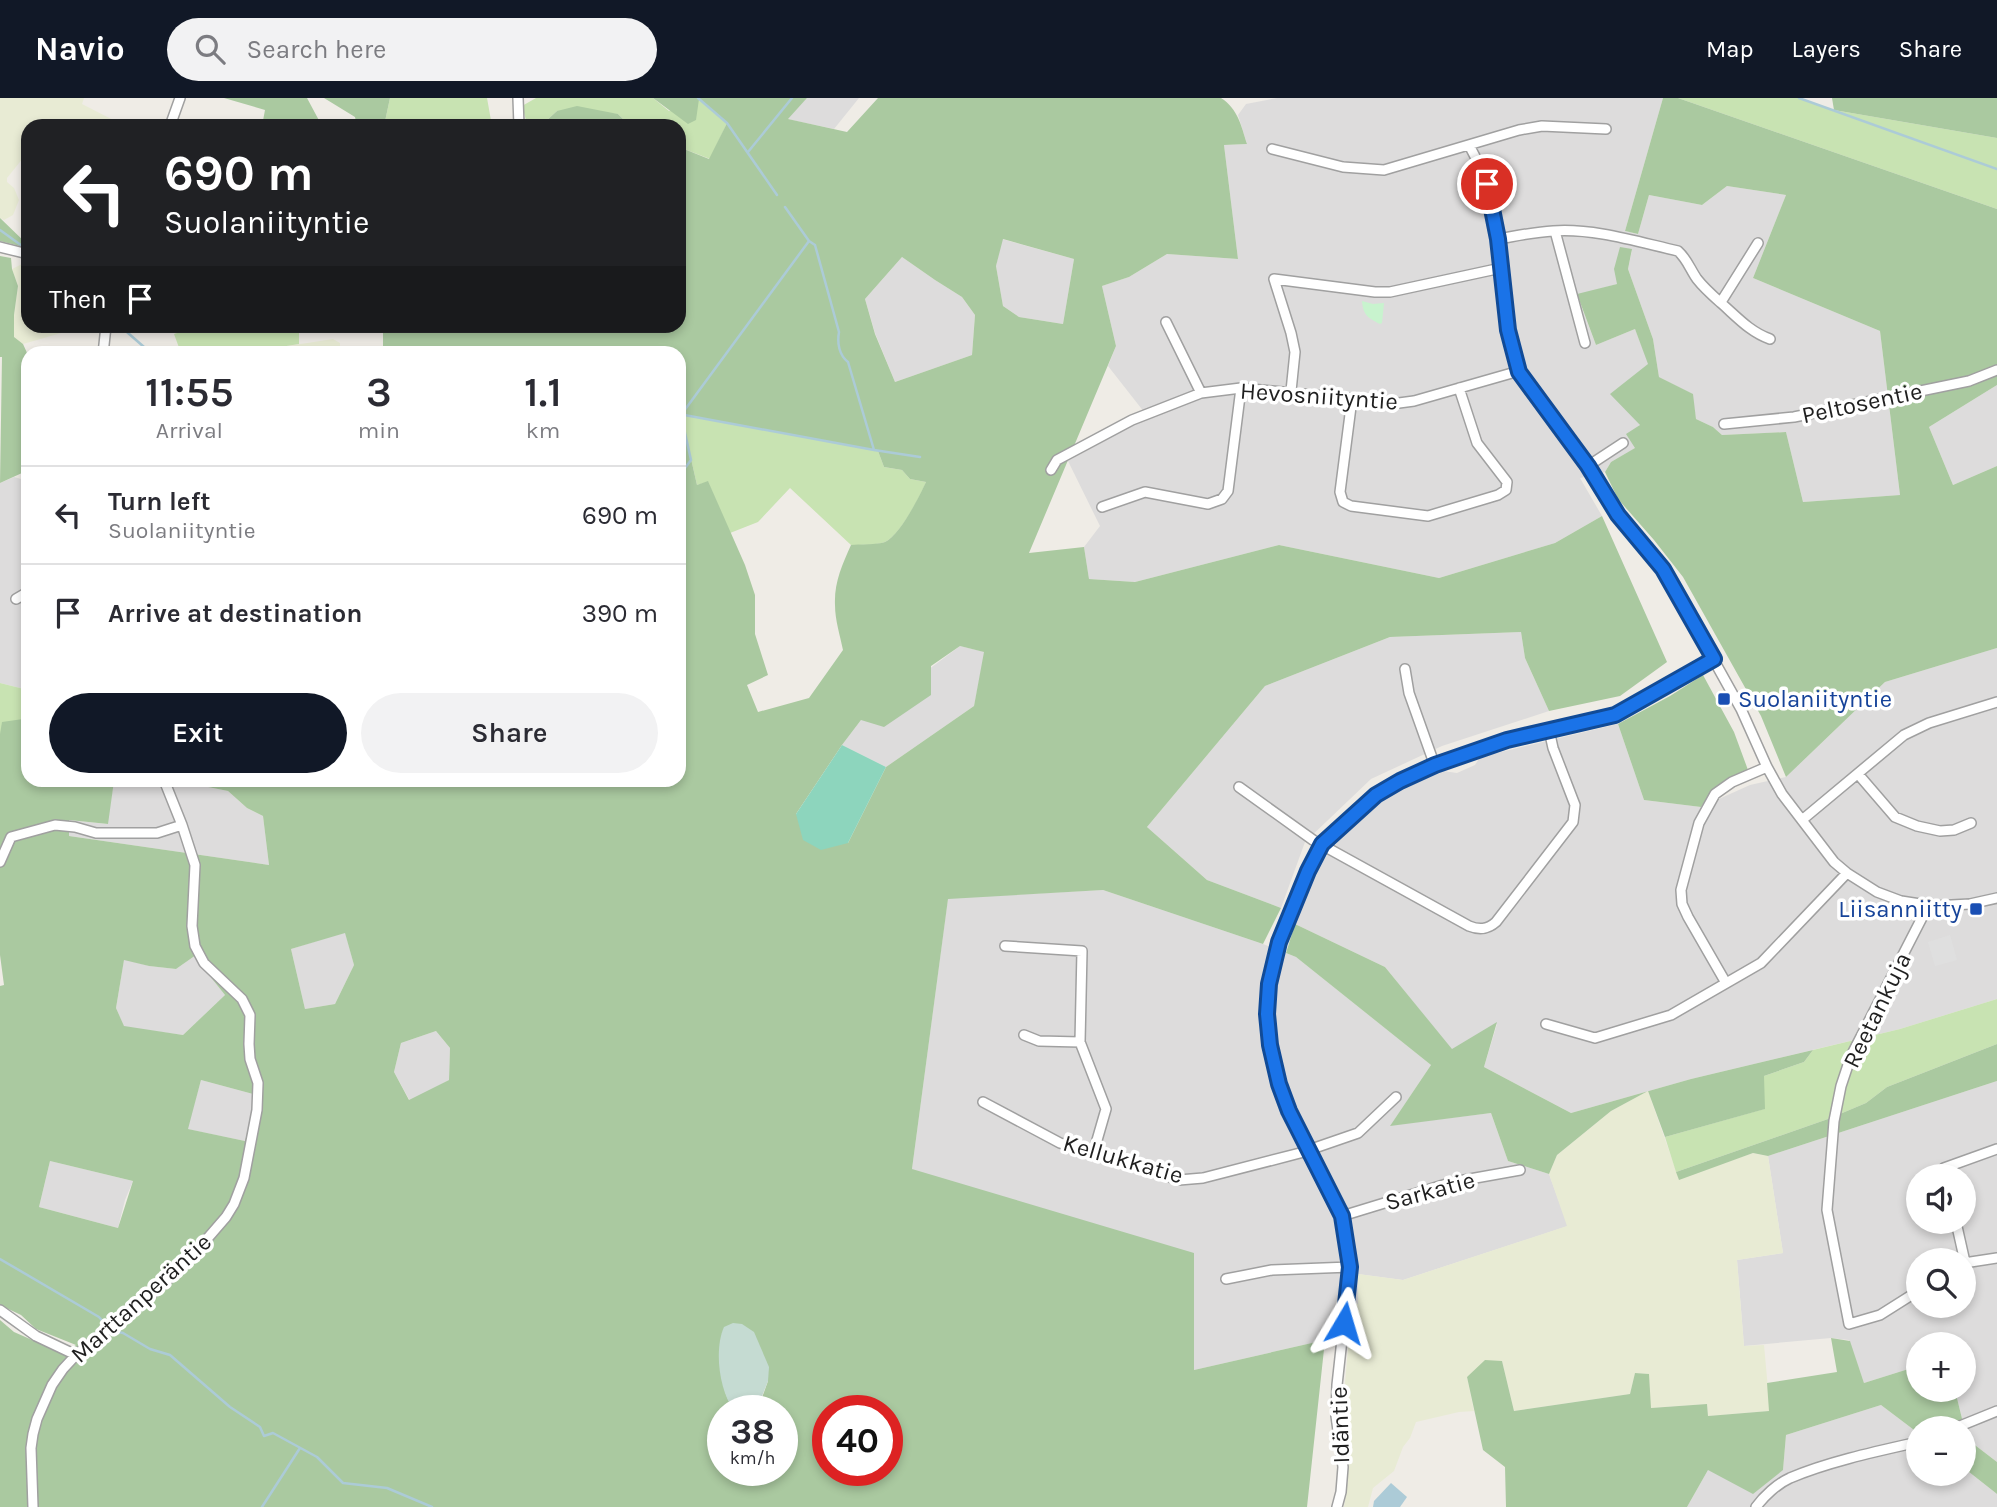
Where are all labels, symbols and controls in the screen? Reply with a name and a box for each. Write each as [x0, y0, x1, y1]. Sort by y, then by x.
search box [167, 18, 657, 81]
text: Navio [35, 30, 125, 68]
icon: search [191, 30, 229, 68]
text: Search here [247, 34, 386, 65]
text: Map [1706, 35, 1754, 63]
text: Layers [1792, 35, 1861, 63]
text: Share [1899, 35, 1962, 63]
text: 690 m [164, 145, 314, 202]
icon: left [49, 147, 140, 238]
pin [1457, 154, 1517, 214]
icon: arrive [1468, 165, 1506, 203]
text: Suolaniityntie [164, 204, 369, 241]
icon: arrive [121, 280, 159, 318]
text: Then [49, 284, 107, 315]
text: 11:55 [145, 367, 234, 417]
text: 3 [366, 367, 392, 417]
text: 1.1 [524, 367, 562, 417]
street label: Hevosniityntie [1239, 377, 1399, 415]
street label: Peltosentie [1799, 377, 1925, 429]
text: Arrival [156, 417, 223, 444]
text: min [358, 417, 400, 444]
text: km [526, 417, 560, 444]
text: Turn left [108, 486, 210, 517]
icon: left [49, 496, 87, 534]
text: 690 m [582, 500, 658, 531]
text: Suolaniityntie [108, 517, 256, 544]
icon: arrive [49, 594, 87, 632]
text: Arrive at destination [108, 598, 362, 629]
text: 390 m [582, 598, 658, 629]
place label: Suolaniityntie [1738, 685, 1892, 713]
marker: Suolaniityntie [1716, 691, 1732, 707]
button: Exit [49, 693, 347, 773]
button: Share [361, 693, 658, 773]
place label: Liisanniitty [1838, 895, 1962, 923]
marker: Liisanniitty [1968, 901, 1984, 917]
street label: Reetankuja [1837, 948, 1917, 1072]
street label: Kellukkatie [1060, 1129, 1186, 1189]
map controls [1906, 1164, 1976, 1486]
button: sound [1906, 1164, 1976, 1234]
street label: Sarkatie [1382, 1166, 1478, 1216]
street label: Marttanperäntie [65, 1228, 217, 1368]
button: search [1906, 1248, 1976, 1318]
position arrow [1307, 1286, 1381, 1360]
button: + [1906, 1332, 1976, 1402]
street label: Idäntie [1325, 1386, 1355, 1464]
speed limit sign: 40 [812, 1395, 903, 1486]
text: 38 [730, 1411, 775, 1452]
button: − [1906, 1416, 1976, 1486]
text: km/h [730, 1447, 775, 1469]

